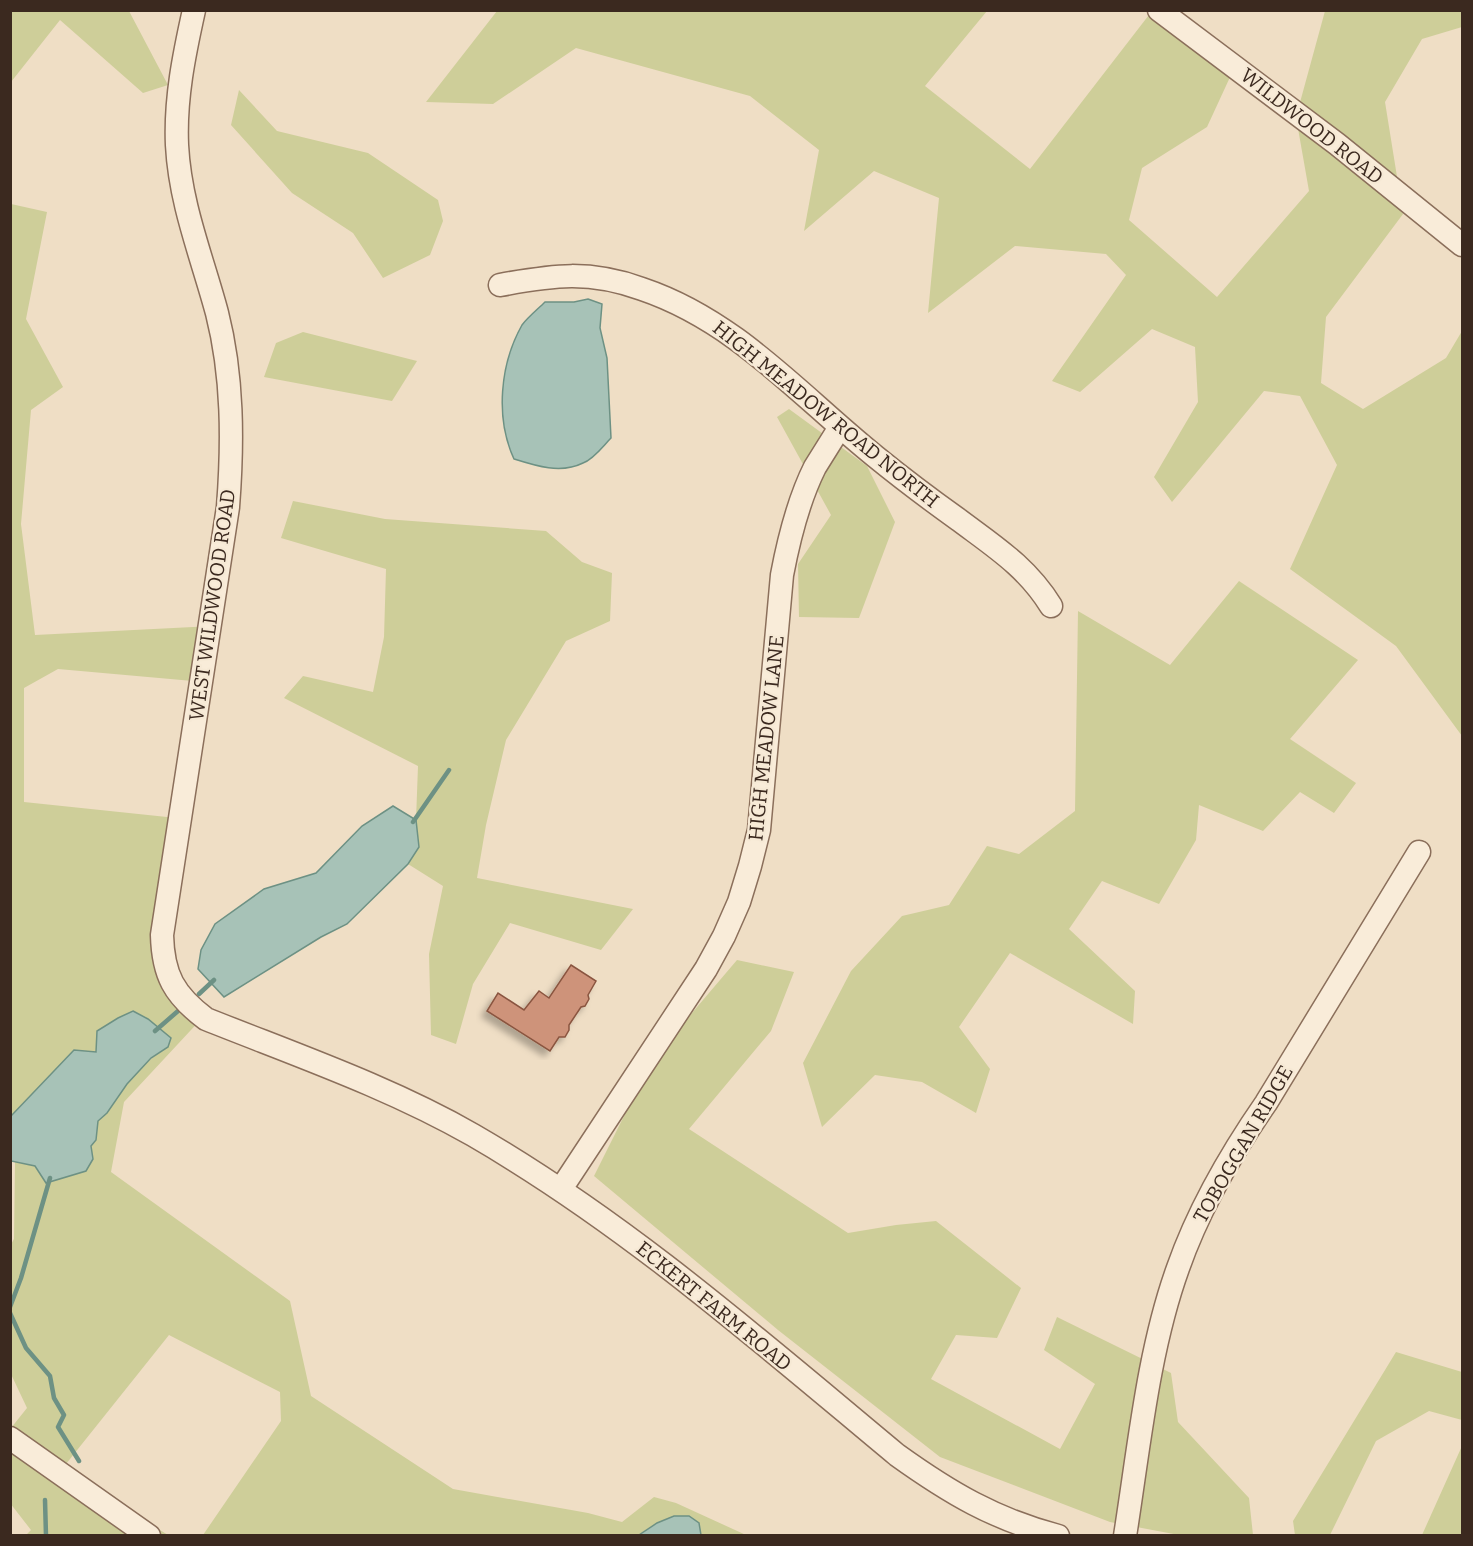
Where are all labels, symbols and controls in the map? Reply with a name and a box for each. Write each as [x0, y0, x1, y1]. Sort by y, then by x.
street label: WILDWOOD ROAD [1236, 63, 1388, 189]
street label: HIGH MEADOW ROAD NORTH [708, 315, 944, 513]
street label: WEST WILDWOOD ROAD [184, 488, 240, 722]
street label: HIGH MEADOW LANE [743, 634, 789, 842]
street label: TOBOGGAN RIDGE [1188, 1061, 1298, 1227]
street label: ECKERT FARM ROAD [632, 1236, 796, 1376]

